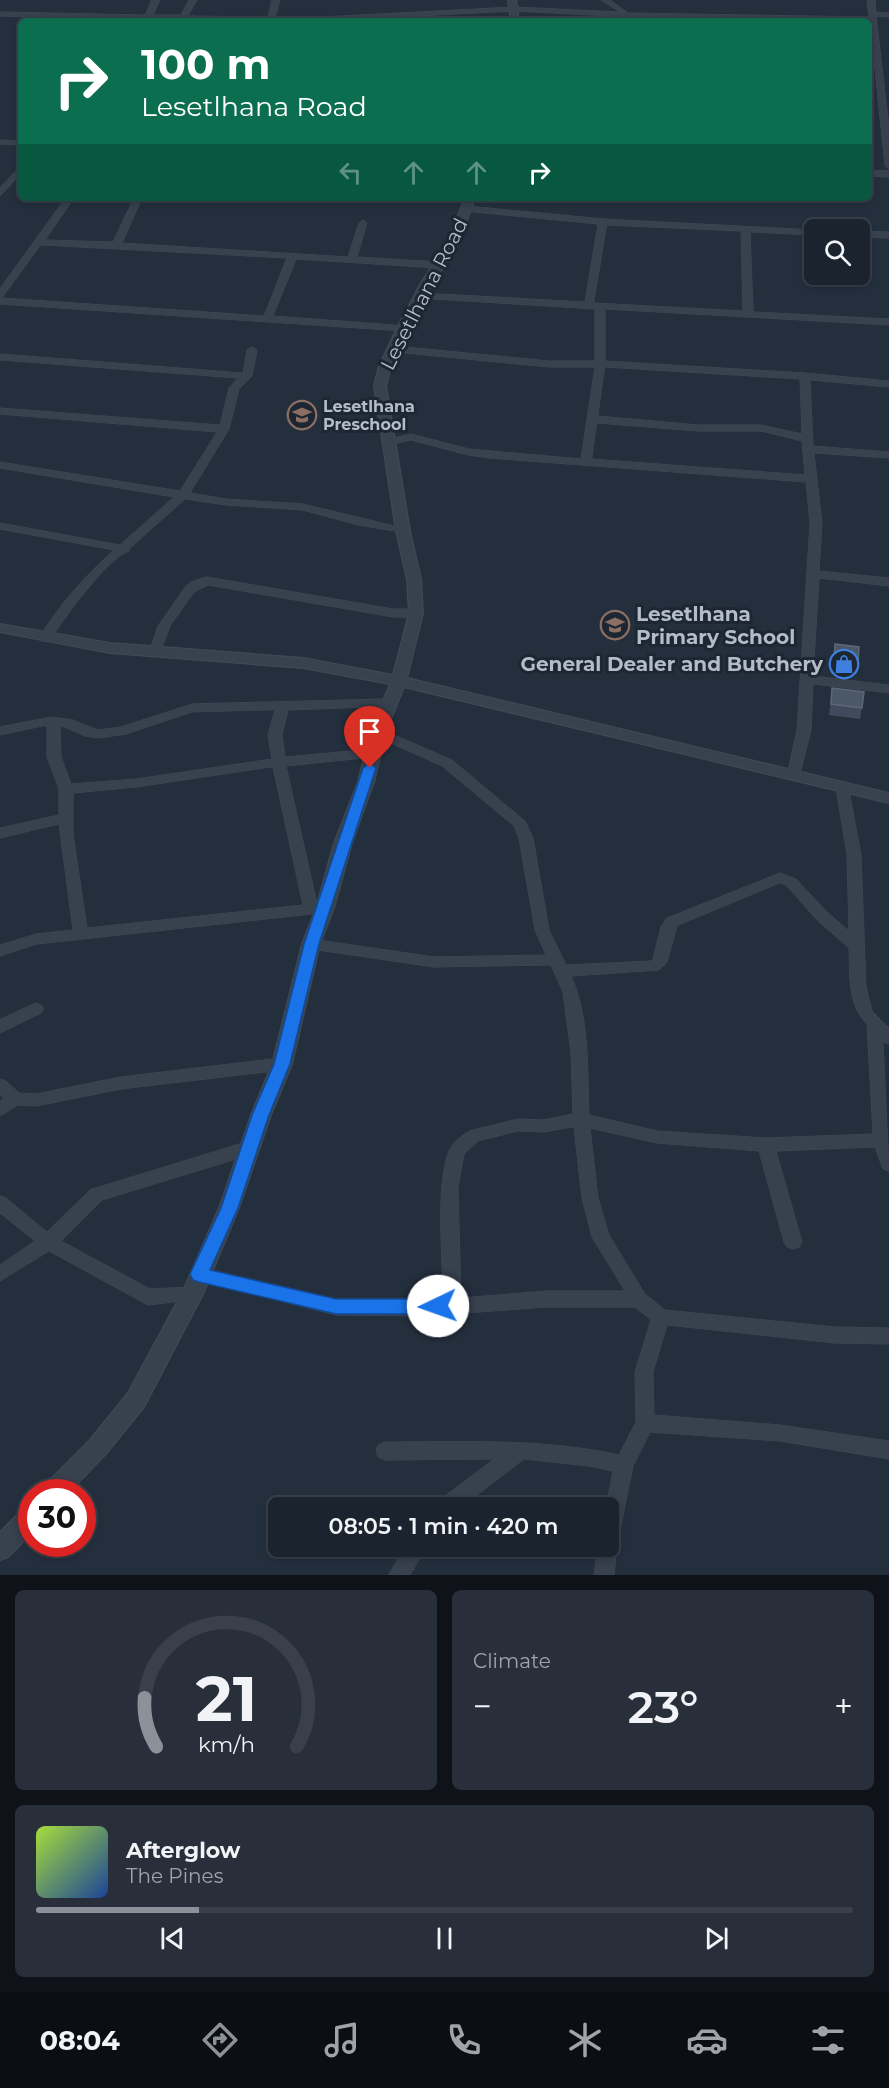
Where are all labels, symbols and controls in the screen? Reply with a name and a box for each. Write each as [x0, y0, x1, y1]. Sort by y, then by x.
text: 100 m [141, 38, 270, 90]
icon: right [42, 42, 120, 120]
text: Lesetlhana Road [141, 90, 367, 123]
icon: left [334, 156, 367, 189]
icon: ahead [397, 156, 430, 189]
icon: ahead [460, 156, 493, 189]
icon: right [523, 156, 556, 189]
street label: Lesetlhana Road [375, 214, 473, 374]
map controls [804, 219, 870, 285]
button: search [804, 219, 870, 285]
place label: Lesetlhana Preschool [323, 397, 415, 434]
school or university icon: Lesetlhana Preschool [286, 399, 318, 431]
place label: Lesetlhana Primary School [636, 602, 795, 649]
school or university icon: Lesetlhana Primary School [599, 609, 631, 641]
shop icon: General Dealer and Butchery [828, 648, 860, 680]
place label: General Dealer and Butchery [520, 652, 824, 676]
pin [344, 706, 395, 768]
icon: arrive [353, 715, 386, 748]
position arrow [406, 1274, 470, 1338]
speed limit sign: 30 [18, 1479, 96, 1557]
text: 08:05 · 1 min · 420 m [329, 1513, 558, 1540]
text: Climate [473, 1649, 551, 1673]
text: 21 [195, 1661, 257, 1737]
text: 23° [628, 1679, 698, 1734]
text: − [473, 1686, 492, 1726]
text: + [834, 1686, 853, 1726]
text: km/h [197, 1731, 255, 1757]
text: Afterglow [126, 1837, 240, 1864]
text: The Pines [126, 1864, 223, 1888]
icon: previous [156, 1922, 189, 1955]
icon: pause [428, 1922, 461, 1955]
icon: next [700, 1922, 733, 1955]
icon: directions [199, 2019, 241, 2061]
icon: music [321, 2019, 363, 2061]
icon: phone [443, 2019, 485, 2061]
icon: climate [564, 2019, 606, 2061]
icon: car [686, 2019, 728, 2061]
icon: filters [807, 2019, 849, 2061]
text: 08:04 [40, 2024, 120, 2057]

